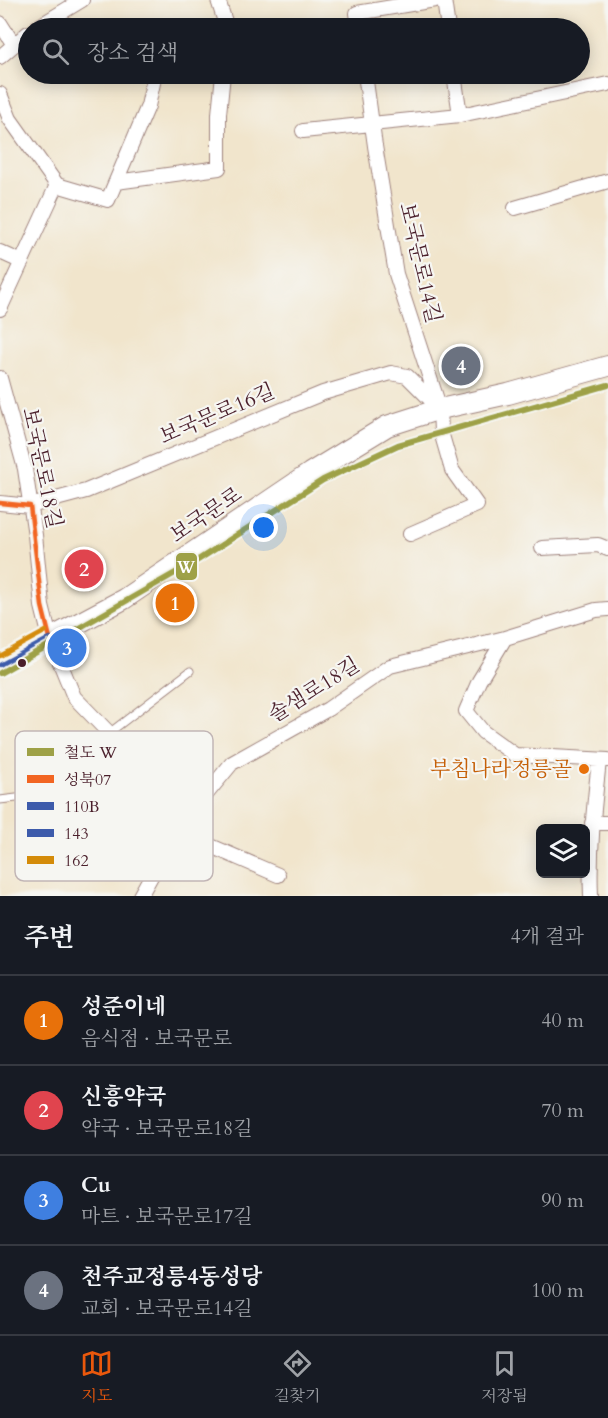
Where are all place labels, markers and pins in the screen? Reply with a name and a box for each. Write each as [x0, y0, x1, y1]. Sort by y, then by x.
pin: 4 [442, 344, 480, 388]
pin: 2 [64, 546, 104, 592]
pin: 1 [156, 580, 195, 626]
pin: 3 [48, 626, 86, 670]
unlabelled marker [16, 657, 28, 669]
place label: 부침나라정릉골 [430, 755, 572, 784]
marker: 부침나라정릉골 [577, 762, 591, 776]

